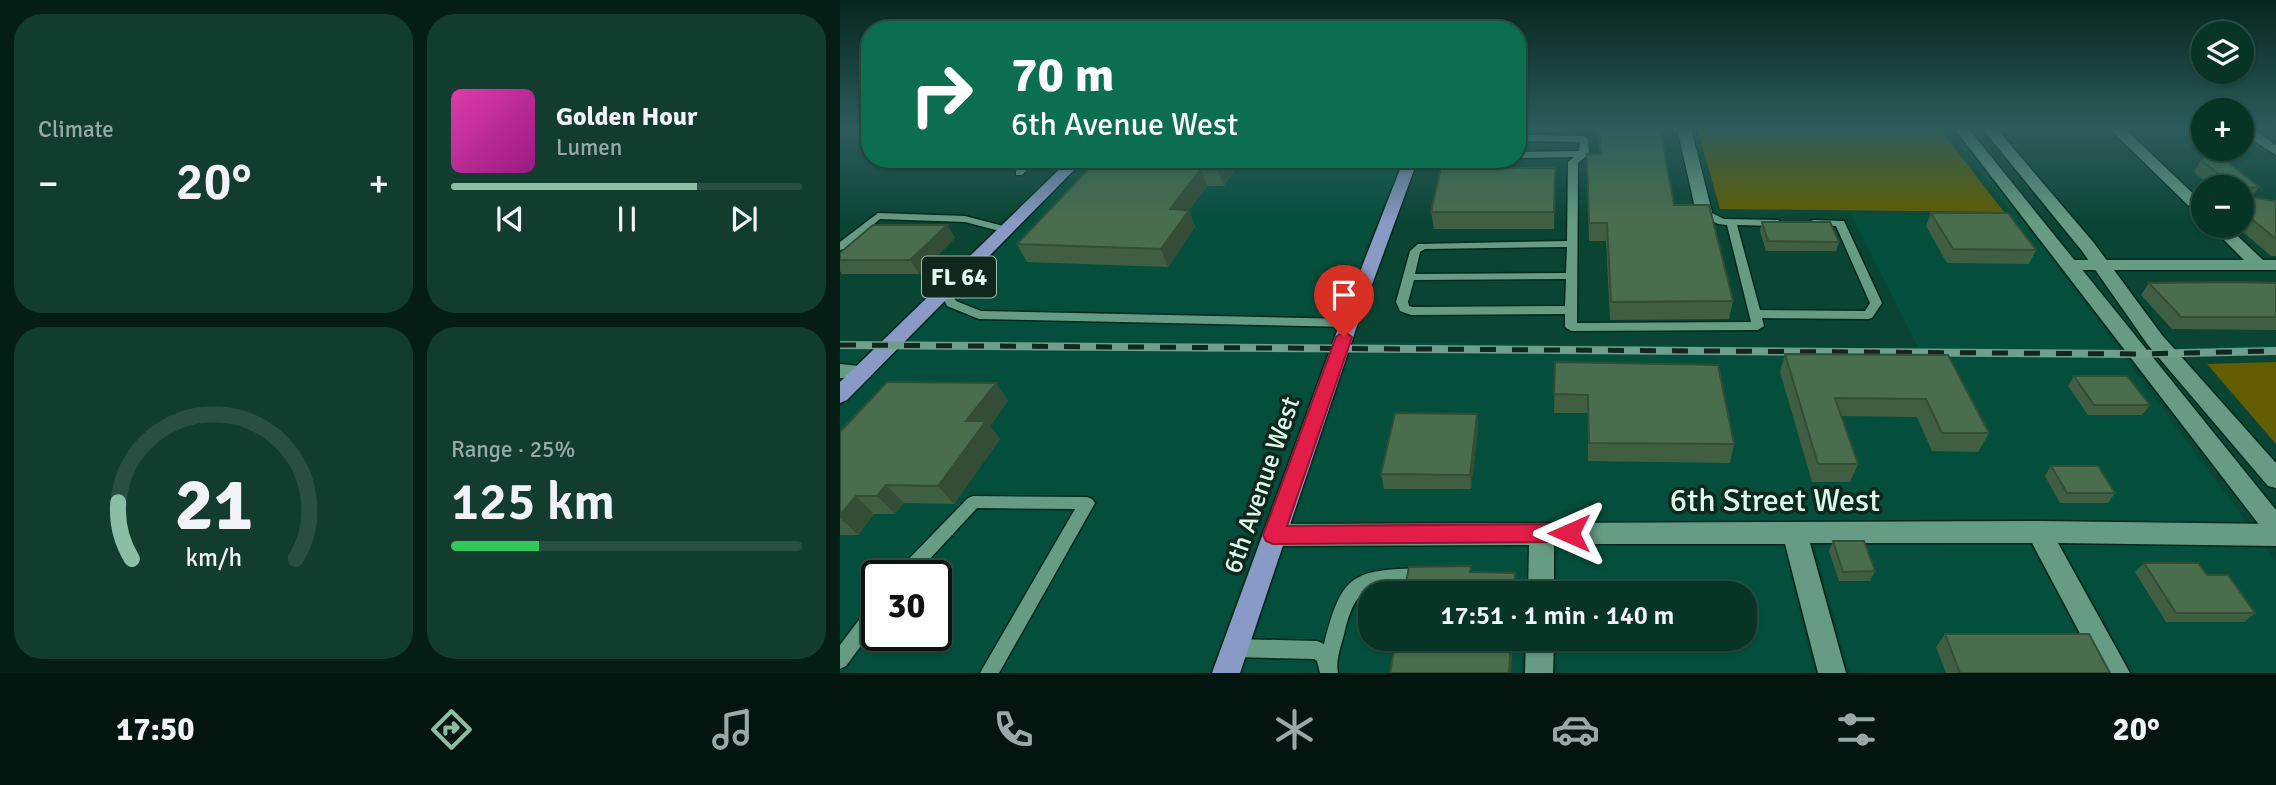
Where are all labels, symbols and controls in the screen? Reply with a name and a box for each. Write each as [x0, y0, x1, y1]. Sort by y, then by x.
map controls [2191, 21, 2254, 238]
button: layers [2191, 21, 2254, 84]
text: 70 m [1011, 45, 1114, 105]
icon: right [896, 49, 987, 140]
button: + [2191, 98, 2254, 161]
text: Golden Hour [556, 101, 697, 133]
text: 6th Avenue West [1011, 105, 1238, 144]
text: Climate [38, 115, 114, 144]
text: Lumen [556, 133, 622, 162]
text: 20° [175, 150, 252, 214]
text: − [38, 160, 59, 207]
text: + [368, 160, 389, 207]
button: − [2191, 175, 2254, 238]
icon: previous [491, 200, 529, 238]
icon: pause [608, 200, 646, 238]
icon: next [725, 200, 763, 238]
road number: FL 64 [922, 256, 996, 298]
pin [1314, 265, 1374, 337]
icon: arrive [1325, 276, 1363, 314]
street label: 6th Avenue West [1217, 393, 1307, 577]
text: Range · 25% [451, 435, 575, 464]
text: 21 [174, 461, 253, 550]
text: 125 km [451, 470, 615, 534]
street label: 6th Street West [1670, 481, 1880, 520]
position arrow [1532, 496, 1606, 570]
text: km/h [185, 542, 242, 573]
speed limit sign: 30 [861, 560, 952, 651]
text: 17:51 · 1 min · 140 m [1441, 600, 1674, 632]
icon: directions [427, 705, 476, 754]
icon: music [708, 705, 757, 754]
icon: phone [989, 705, 1038, 754]
icon: climate [1270, 705, 1319, 754]
icon: car [1551, 705, 1600, 754]
icon: filters [1832, 705, 1881, 754]
text: 17:50 [116, 710, 195, 749]
text: 20° [2113, 710, 2160, 749]

